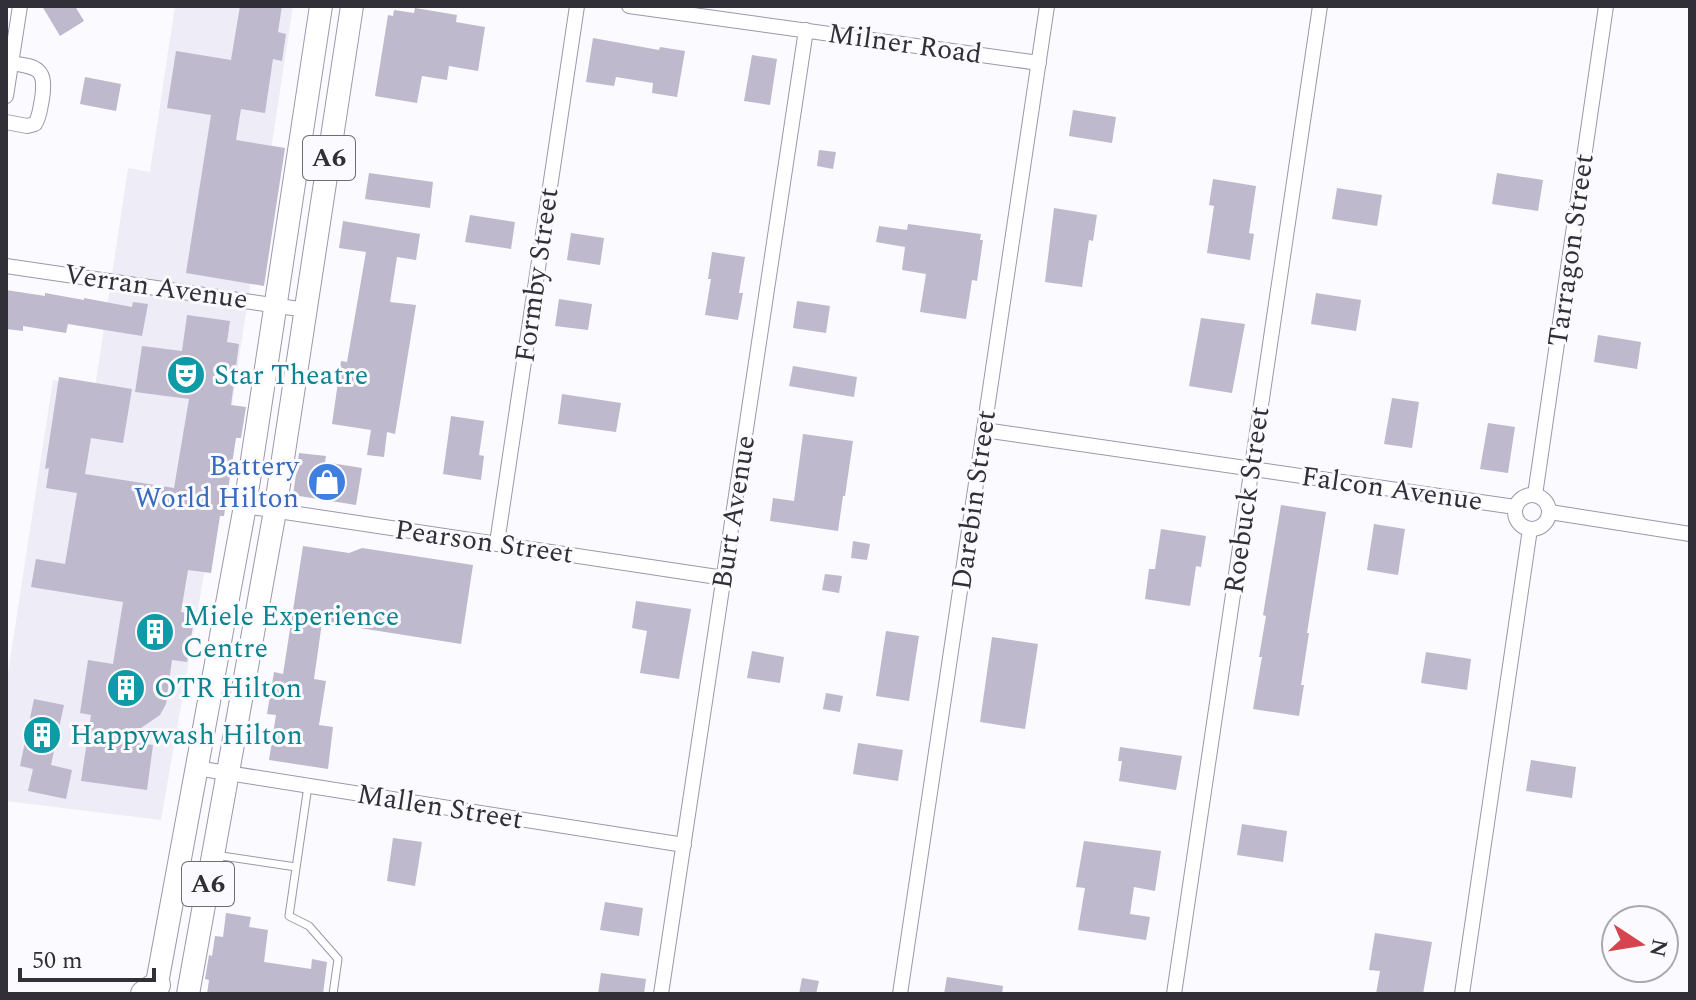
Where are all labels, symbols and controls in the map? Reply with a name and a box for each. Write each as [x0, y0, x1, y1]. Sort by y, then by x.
street label: Milner Road [825, 12, 985, 76]
road number: A6 [303, 136, 355, 180]
street label: Tarragon Street [1536, 151, 1606, 349]
street label: Formby Street [503, 185, 571, 365]
street label: Verran Avenue [62, 253, 250, 321]
theatre icon: Star Theatre [165, 354, 207, 396]
place label: Star Theatre [214, 354, 368, 397]
street label: Roebuck Street [1213, 404, 1281, 596]
street label: Darebin Street [940, 407, 1008, 593]
street label: Burt Avenue [701, 432, 767, 592]
place label: Battery World Hilton [134, 445, 301, 520]
street label: Falcon Avenue [1299, 455, 1485, 523]
shop icon: Battery World Hilton [306, 461, 348, 503]
street label: Pearson Street [392, 508, 576, 576]
place label: Miele Experience Centre [183, 595, 399, 670]
building icon: Miele Experience Centre [134, 611, 176, 653]
building icon: OTR Hilton [105, 667, 147, 709]
place label: OTR Hilton [154, 667, 302, 710]
building icon: Happywash Hilton [21, 714, 63, 756]
place label: Happywash Hilton [70, 714, 303, 757]
street label: Mallen Street [354, 773, 526, 841]
road number: A6 [182, 862, 234, 906]
north arrow [1600, 904, 1680, 984]
scale bar [20, 932, 154, 982]
text: N [1640, 936, 1676, 960]
text: 50 m [32, 943, 83, 979]

